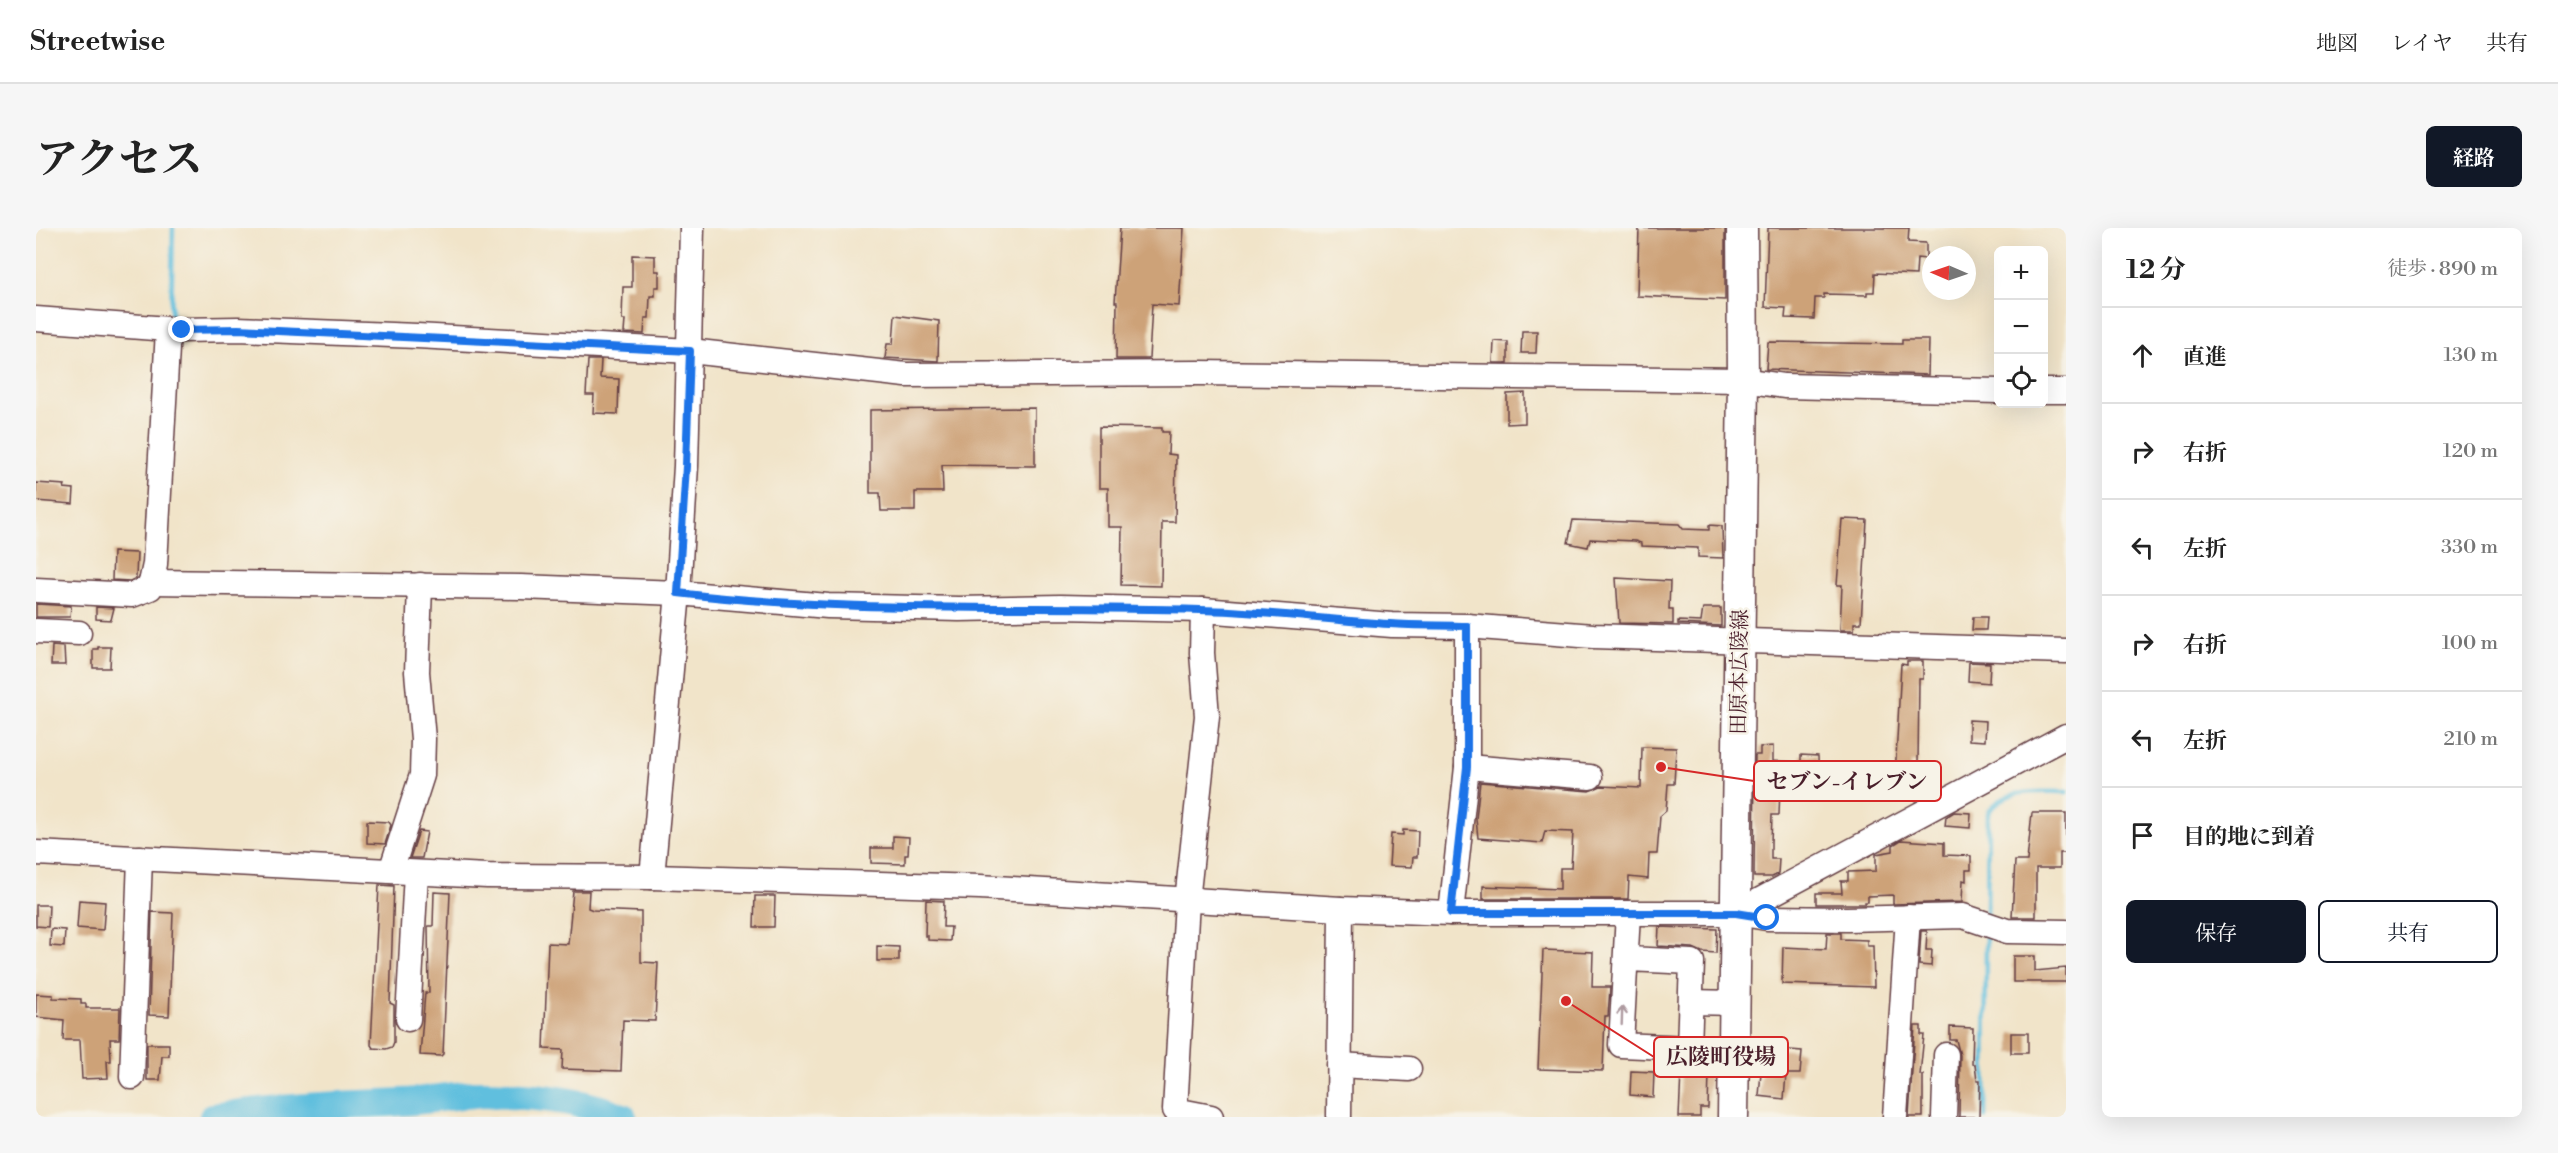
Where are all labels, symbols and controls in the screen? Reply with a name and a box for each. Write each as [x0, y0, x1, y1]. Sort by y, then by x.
text: Streetwise [30, 24, 165, 59]
text: 地図 [2316, 31, 2358, 57]
text: レイヤ [2391, 31, 2453, 57]
text: 共有 [2486, 31, 2528, 57]
button: 経路 [2426, 126, 2522, 187]
text: アクセス [36, 134, 203, 187]
north arrow [1922, 246, 1976, 300]
map controls [1994, 246, 2048, 408]
button: + [1994, 246, 2048, 300]
text: 12 分 [2126, 254, 2185, 286]
text: 徒歩 · 890 m [2387, 257, 2498, 282]
button: − [1994, 300, 2048, 354]
route end [168, 316, 194, 342]
icon: ahead [2126, 339, 2159, 372]
text: 130 m [2443, 343, 2498, 368]
text: 直進 [2183, 344, 2227, 371]
button: locate [1994, 354, 2048, 408]
icon: right [2126, 435, 2159, 468]
text: 120 m [2443, 439, 2498, 464]
text: 右折 [2183, 440, 2227, 467]
icon: left [2126, 531, 2159, 564]
text: 330 m [2441, 535, 2498, 560]
text: 左折 [2183, 536, 2227, 563]
street label: 田原本広陵線 [1726, 609, 1754, 735]
icon: right [2126, 627, 2159, 660]
text: 100 m [2442, 631, 2498, 656]
text: 右折 [2183, 632, 2227, 659]
icon: left [2126, 723, 2159, 756]
text: 210 m [2443, 727, 2498, 752]
text: 左折 [2183, 728, 2227, 755]
callout: セブン-イレブン [1754, 761, 1941, 801]
text: セブン-イレブン [1767, 769, 1927, 796]
icon: arrive [2126, 819, 2159, 852]
text: 目的地に到着 [2183, 824, 2315, 851]
button: 保存 [2126, 900, 2306, 963]
button: 共有 [2318, 900, 2498, 963]
route start [1753, 904, 1779, 930]
one-way arrow [1617, 1006, 1628, 1026]
callout: 広陵町役場 [1654, 1037, 1788, 1077]
text: 広陵町役場 [1666, 1044, 1776, 1071]

